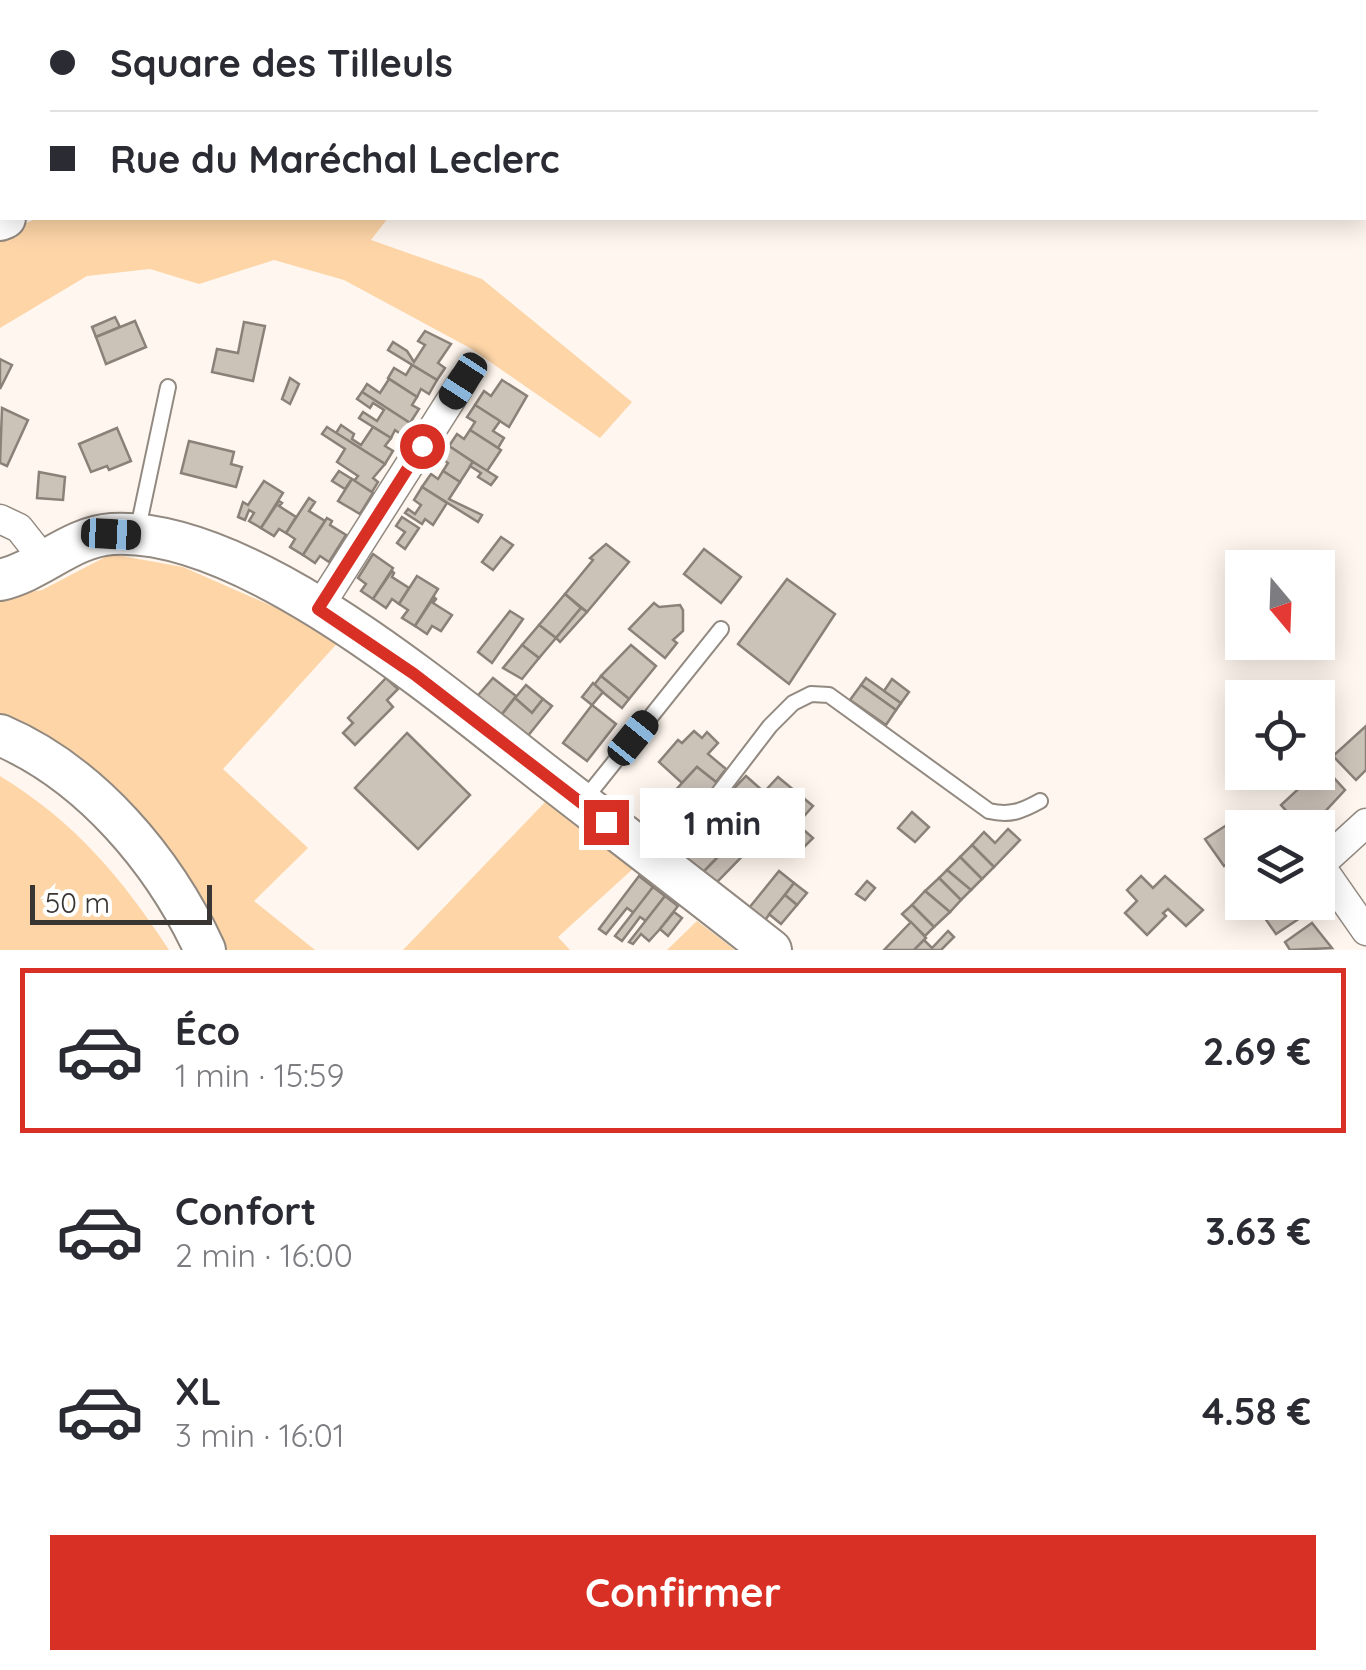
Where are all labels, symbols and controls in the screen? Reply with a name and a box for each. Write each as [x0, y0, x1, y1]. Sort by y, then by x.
text: Square des Tilleuls [110, 39, 453, 87]
text: Rue du Maréchal Leclerc [110, 135, 560, 183]
car [434, 348, 492, 414]
route start [400, 424, 445, 469]
car [80, 517, 142, 551]
north arrow [1225, 550, 1335, 660]
map controls [1225, 550, 1335, 920]
button: locate [1225, 680, 1335, 790]
car [602, 705, 664, 771]
callout: 1 min [641, 787, 806, 857]
route end [584, 800, 629, 845]
text: 1 min [684, 803, 761, 843]
button: layers [1225, 810, 1335, 920]
scale bar [30, 880, 212, 924]
text: 50 m [45, 885, 110, 920]
icon: car [55, 1006, 145, 1096]
text: Éco [175, 1007, 240, 1055]
text: 2.69 € [1203, 1027, 1311, 1075]
text: 1 min · 15:59 [175, 1055, 344, 1095]
icon: car [55, 1186, 145, 1276]
text: Confort [175, 1187, 316, 1235]
text: 3.63 € [1205, 1207, 1311, 1255]
text: 2 min · 16:00 [175, 1235, 353, 1275]
icon: car [55, 1366, 145, 1456]
text: XL [175, 1367, 221, 1415]
text: 4.58 € [1202, 1387, 1311, 1435]
text: 3 min · 16:01 [175, 1415, 345, 1455]
button: Confirmer [50, 1535, 1316, 1650]

